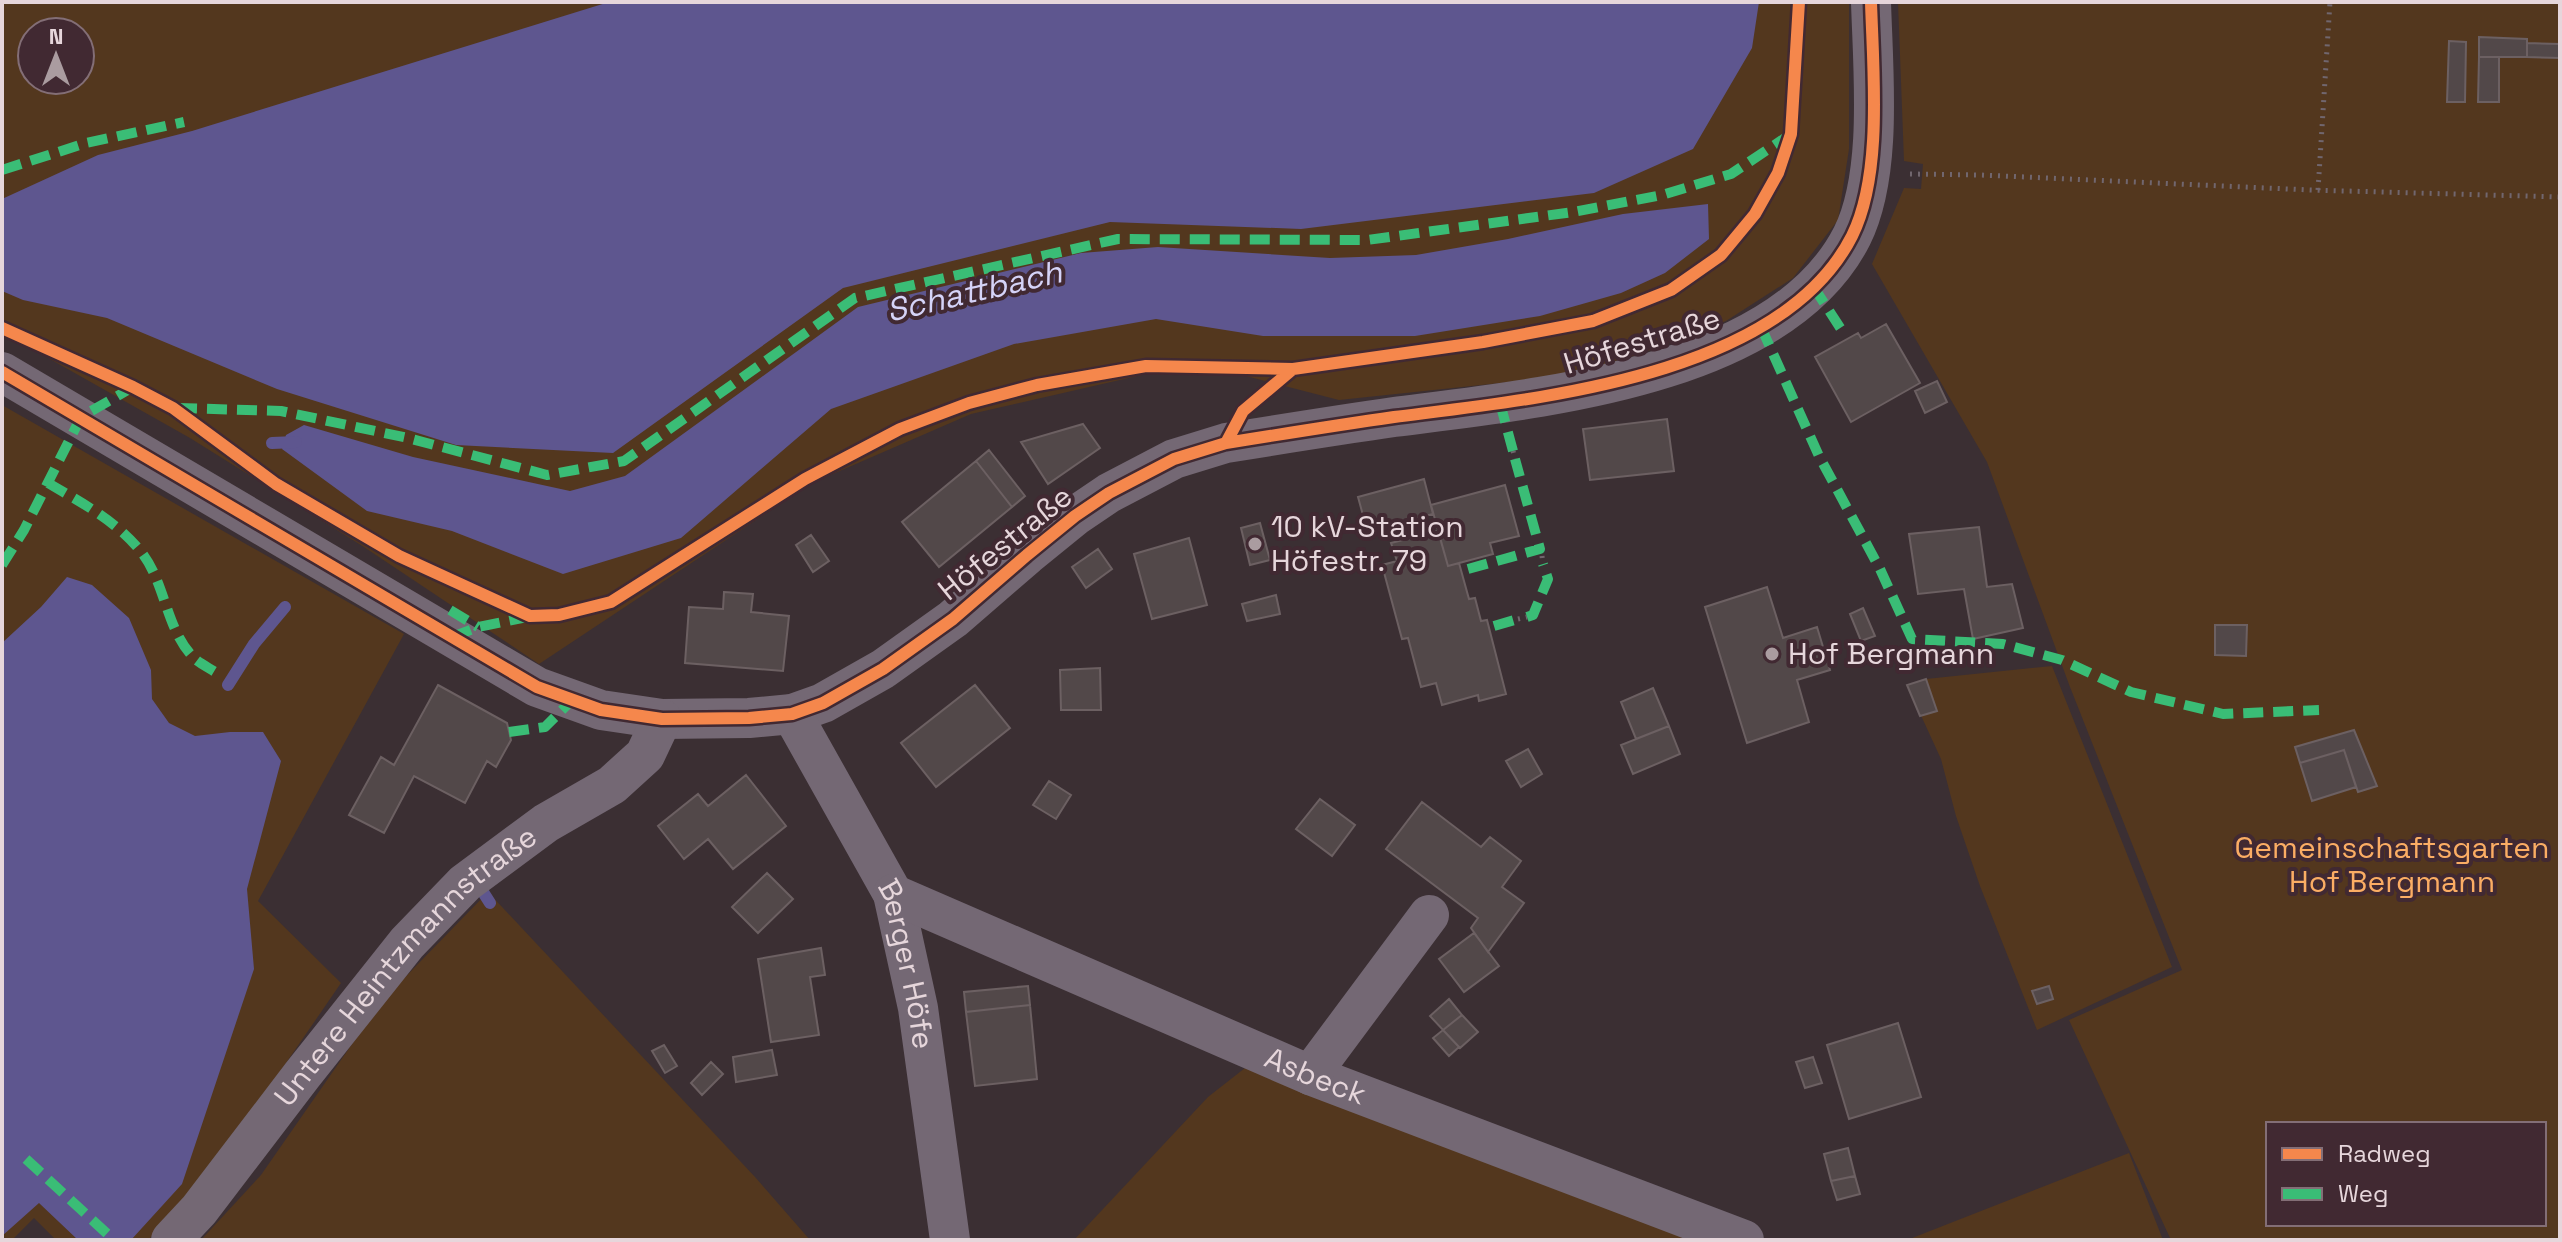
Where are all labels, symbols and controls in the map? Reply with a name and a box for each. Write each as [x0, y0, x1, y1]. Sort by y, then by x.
north arrow [16, 16, 96, 96]
text: N [49, 22, 63, 50]
water label: Schattbach [882, 251, 1067, 331]
street label: Höfestraße [1559, 298, 1725, 383]
street label: Höfestraße [930, 477, 1080, 609]
place label: 10 kV-Station Höfestr. 79 [1271, 507, 1464, 580]
marker: 10 kV-Station Höfestr. 79 [1246, 535, 1264, 553]
place label: Hof Bergmann [1788, 634, 1994, 673]
marker: Hof Bergmann [1763, 645, 1781, 663]
street label: Untere Heintzmannstraße [265, 817, 544, 1114]
park label: Gemeinschaftsgarten Hof Bergmann [2235, 828, 2549, 901]
street label: Berger Höfe [869, 871, 943, 1051]
street label: Asbeck [1259, 1038, 1372, 1114]
legend [2266, 1122, 2546, 1226]
text: Radweg [2338, 1138, 2431, 1169]
text: Weg [2338, 1178, 2388, 1209]

